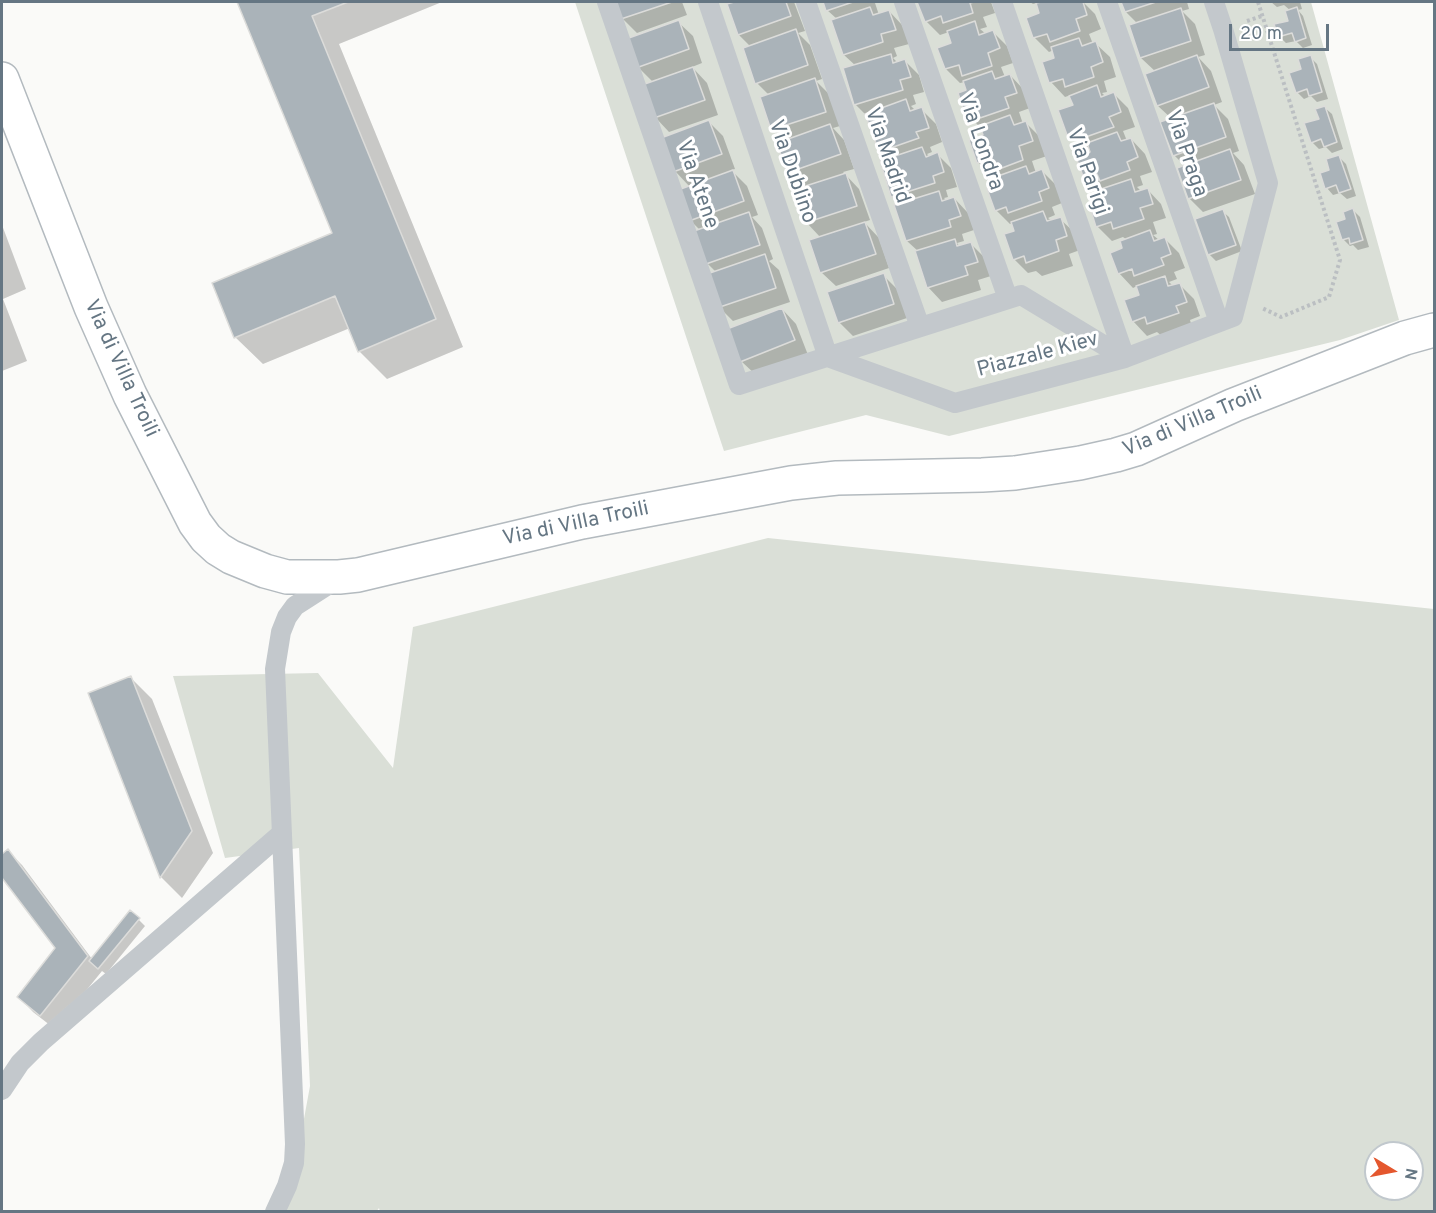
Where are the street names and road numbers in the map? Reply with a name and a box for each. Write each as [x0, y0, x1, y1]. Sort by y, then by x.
street label: Via Londra [951, 90, 1007, 194]
street label: Via Madrid [858, 105, 914, 207]
street label: Via Praga [1158, 107, 1212, 201]
street label: Via Dublino [762, 117, 820, 227]
street label: Via Parigi [1059, 125, 1113, 219]
street label: Via Atene [669, 138, 723, 232]
street label: Via di Villa Troili [77, 296, 163, 442]
street label: Piazzale Kiev [975, 328, 1101, 384]
street label: Via di Villa Troili [1119, 382, 1267, 464]
street label: Via di Villa Troili [500, 497, 652, 553]

